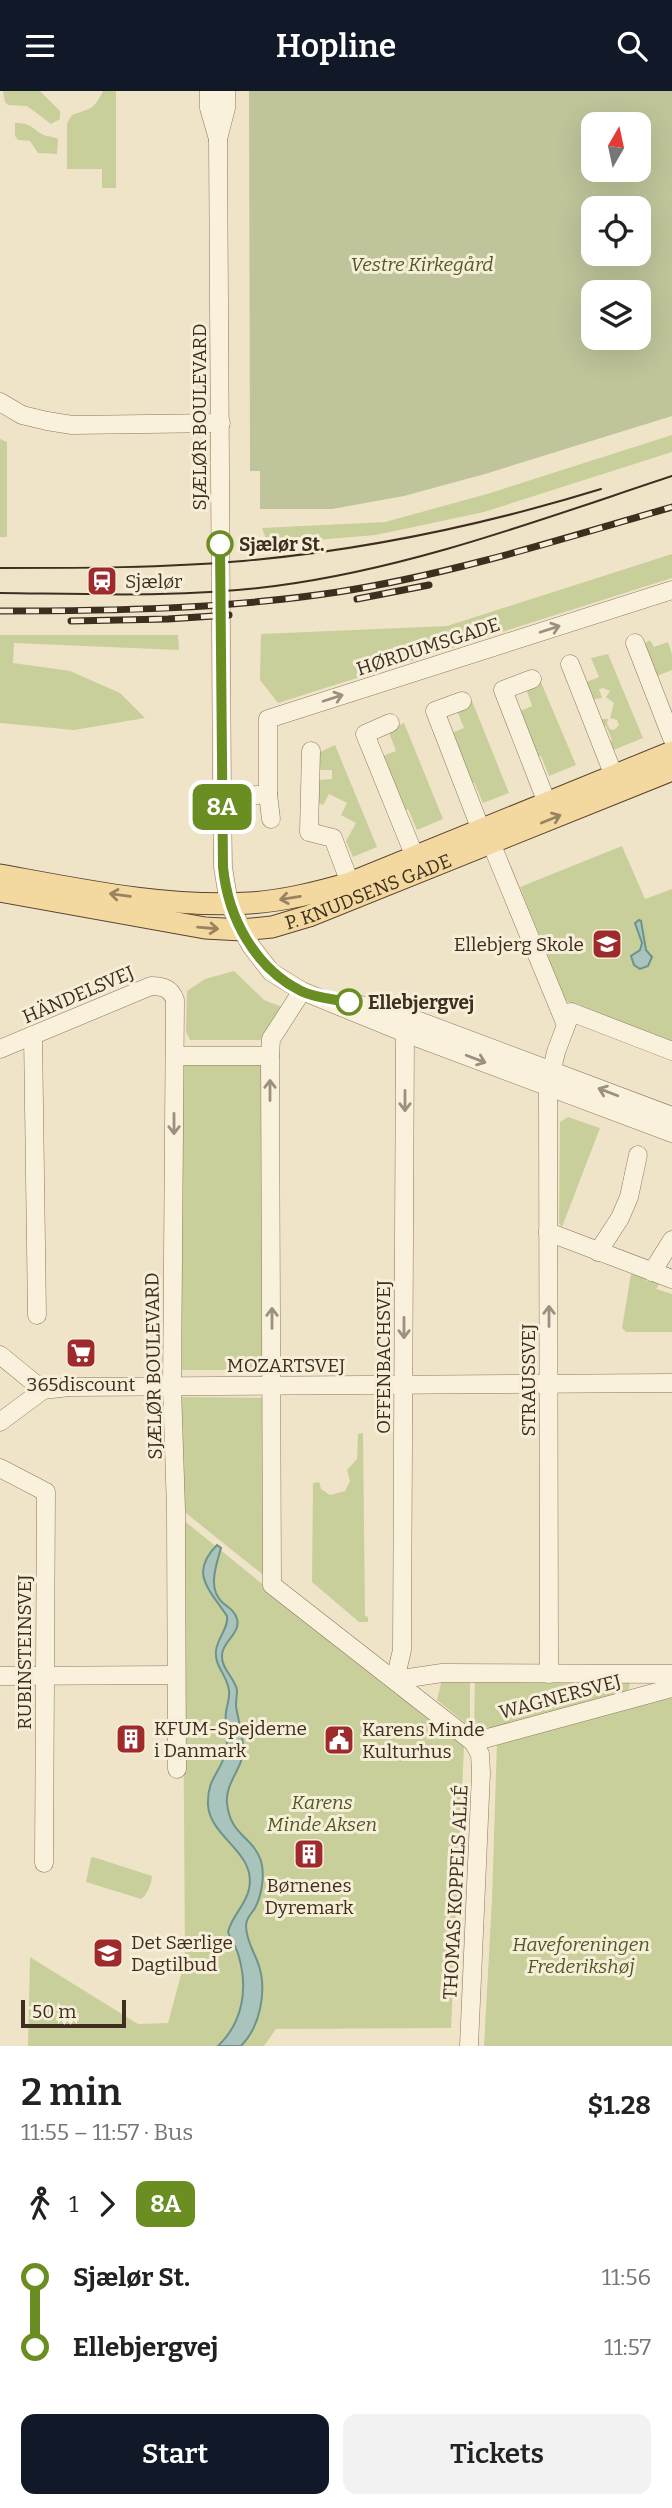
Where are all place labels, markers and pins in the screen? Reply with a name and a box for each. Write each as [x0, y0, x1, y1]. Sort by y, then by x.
marker: Sjælør St. [207, 531, 233, 557]
place label: Sjælør St. [239, 533, 325, 556]
station icon: Sjælør [85, 564, 119, 598]
place label: Sjælør [125, 570, 183, 593]
school or university icon: Ellebjerg Skole [590, 927, 624, 961]
place label: Ellebjerg Skole [454, 933, 584, 956]
marker: Ellebjergvej [336, 989, 362, 1015]
place label: Ellebjergvej [368, 991, 474, 1014]
supermarket icon: 365discount [64, 1336, 98, 1370]
place label: 365discount [27, 1373, 136, 1396]
place label: KFUM-Spejderne i Danmark [154, 1717, 307, 1762]
place label: Karens Minde Kulturhus [362, 1718, 485, 1763]
building icon: KFUM-Spejderne i Danmark [114, 1722, 148, 1756]
public building icon: Karens Minde Kulturhus [322, 1723, 356, 1757]
building icon: Børnenes Dyremark [292, 1837, 326, 1871]
place label: Børnenes Dyremark [264, 1874, 354, 1919]
place label: Det Særlige Dagtilbud [131, 1931, 233, 1976]
school or university icon: Det Særlige Dagtilbud [91, 1936, 125, 1970]

